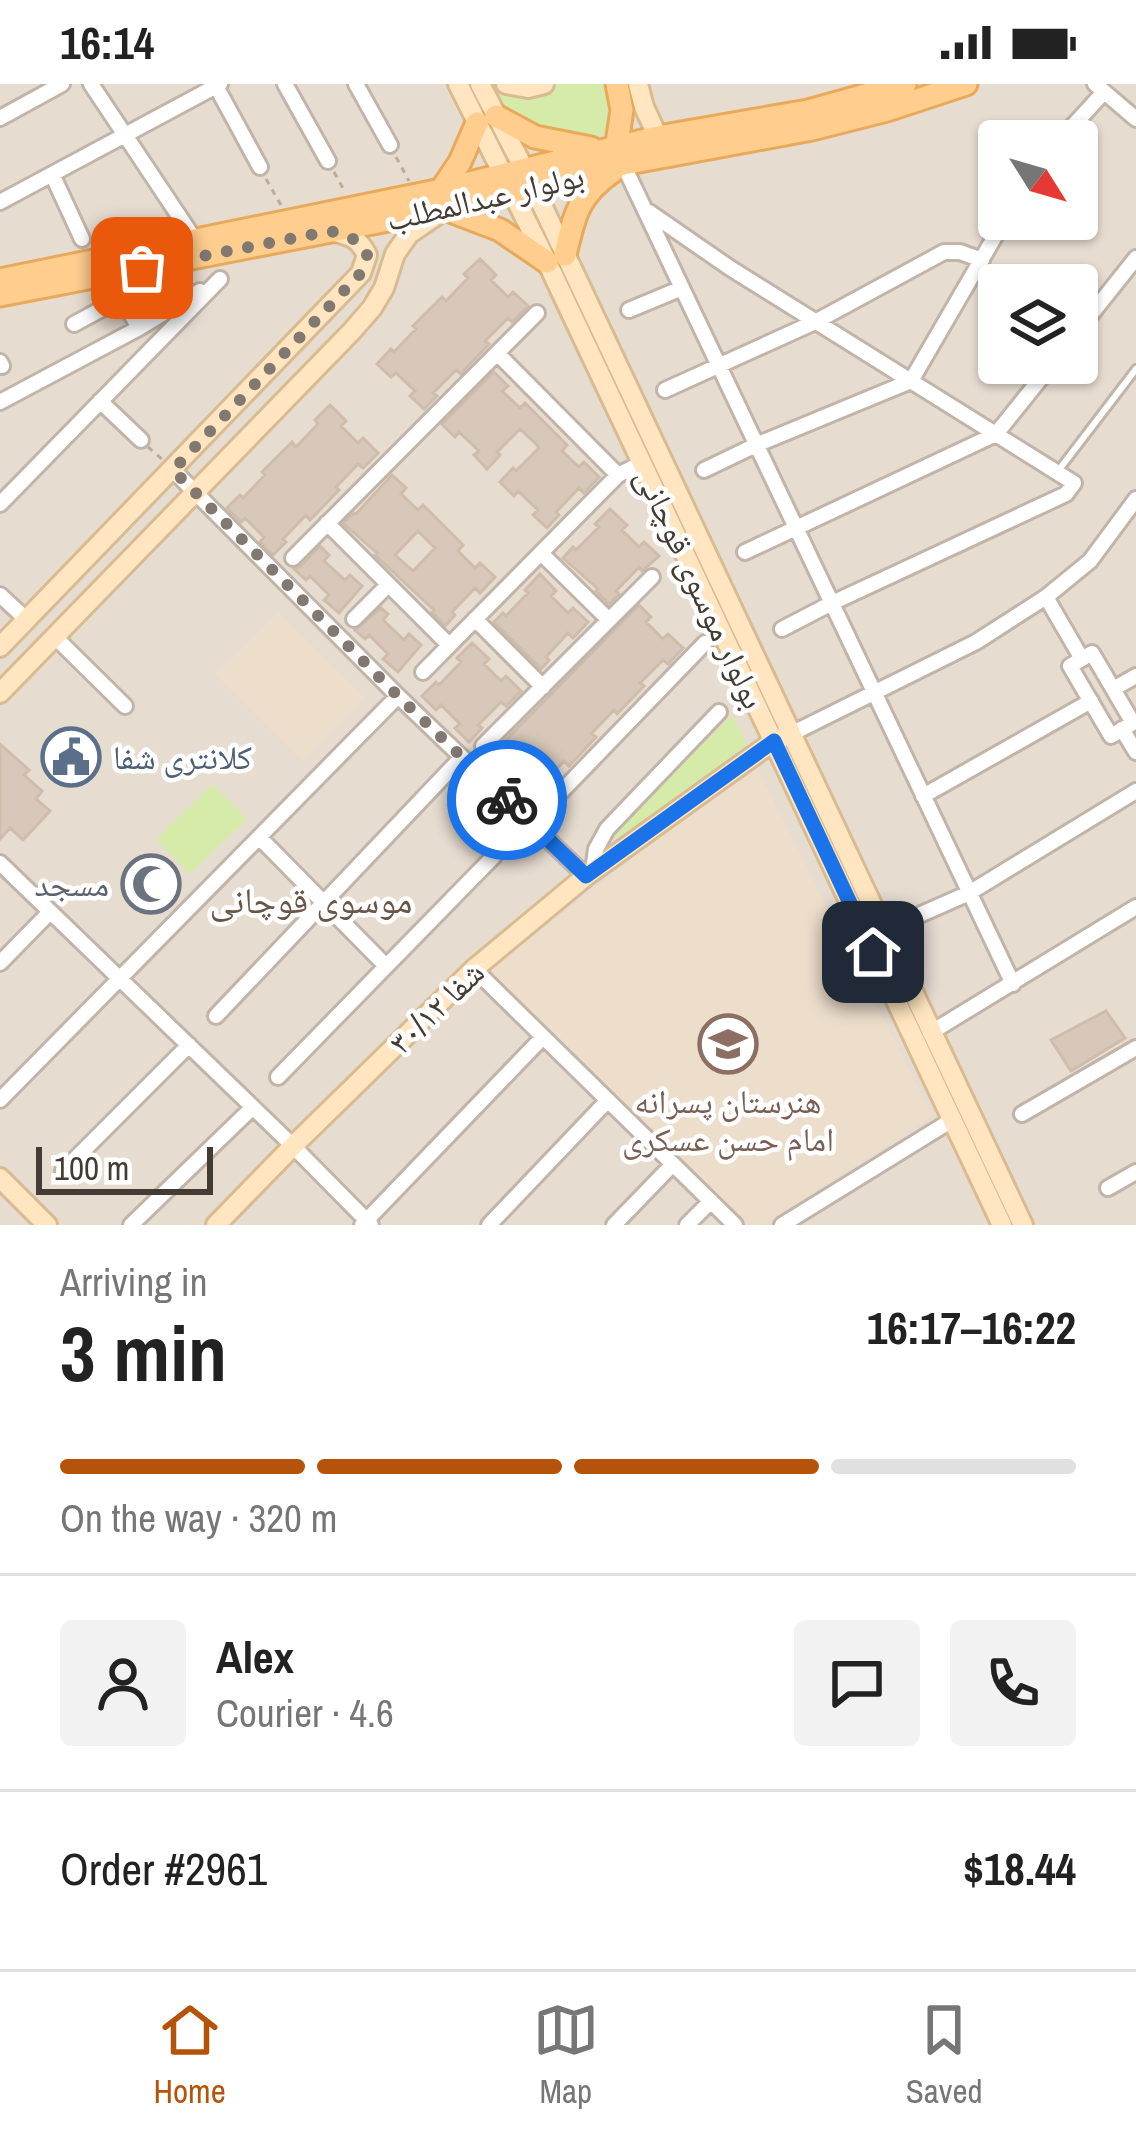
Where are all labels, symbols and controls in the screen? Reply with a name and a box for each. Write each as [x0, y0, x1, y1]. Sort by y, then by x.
text: 16:14 [60, 12, 154, 73]
north arrow [978, 120, 1098, 240]
map controls [978, 120, 1098, 384]
street label: بولوار عبدالمطلب [382, 153, 588, 241]
pin [91, 217, 193, 319]
icon: bag [109, 235, 175, 301]
button: layers [978, 264, 1098, 384]
street label: بولوار موسوی قوچانی [626, 460, 776, 716]
public building icon: کلانتری شفا [40, 726, 102, 788]
place label: کلانتری شفا [113, 735, 252, 779]
courier [447, 740, 567, 860]
icon: bike [474, 767, 540, 833]
mosque icon: مسجد [120, 853, 182, 915]
place label: مسجد [34, 862, 109, 906]
district label: موسوی قوچانی [210, 876, 412, 924]
pin [822, 901, 924, 1003]
icon: home [840, 919, 906, 985]
street label: شفا ۳۰/۱۲ [379, 950, 493, 1064]
school or university icon: هنرستان پسرانه امام حسن عسکری [697, 1013, 759, 1075]
place label: هنرستان پسرانه امام حسن عسکری [622, 1079, 834, 1161]
scale bar [36, 1141, 213, 1194]
text: 100 m [54, 1146, 129, 1190]
text: Arriving in [60, 1256, 208, 1308]
text: 16:17–16:22 [867, 1297, 1076, 1358]
text: 3 min [60, 1300, 227, 1405]
text: On the way · 320 m [60, 1492, 337, 1544]
button: person [60, 1620, 186, 1746]
button: chat [794, 1620, 920, 1746]
button: phone [950, 1620, 1076, 1746]
text: Alex [216, 1626, 294, 1687]
text: Courier · 4.6 [216, 1687, 394, 1739]
text: Order #2961 [60, 1838, 267, 1899]
text: $18.44 [963, 1838, 1076, 1899]
tab: Home [154, 1997, 226, 2113]
tab: Map [533, 1997, 599, 2113]
tab: Saved [906, 1997, 982, 2113]

